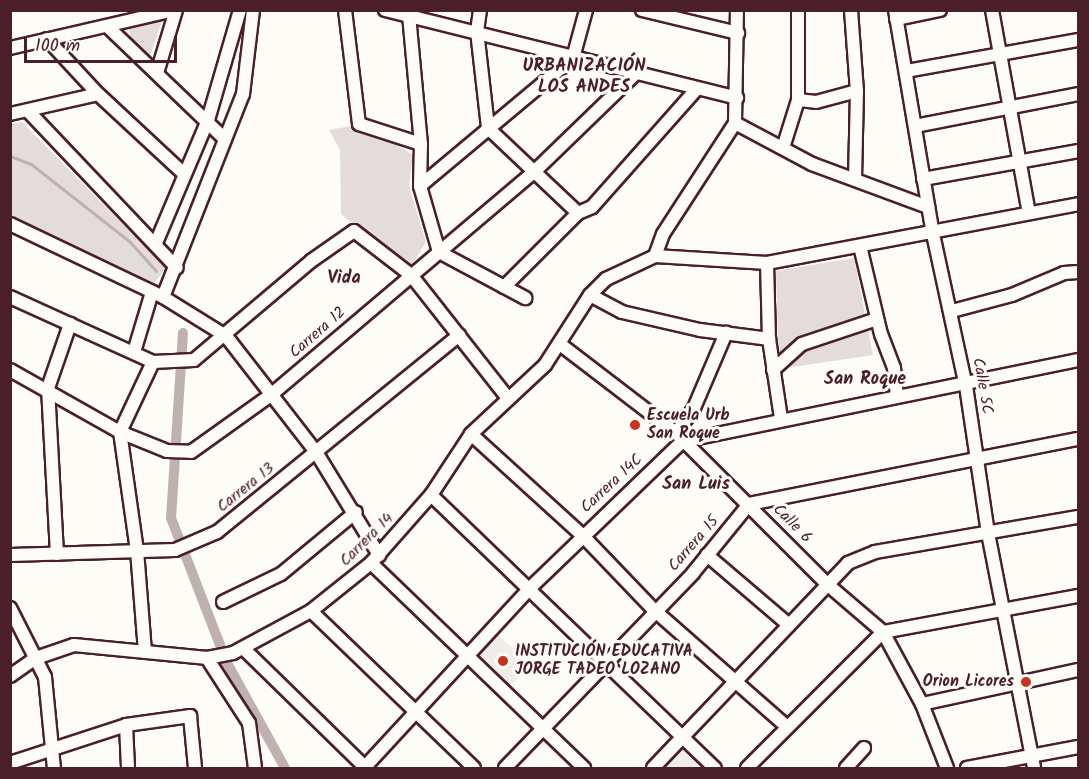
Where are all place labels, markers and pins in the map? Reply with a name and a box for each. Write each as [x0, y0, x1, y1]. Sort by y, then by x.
place label: Escuela Urb San Roque [647, 406, 730, 444]
marker: Escuela Urb San Roque [628, 418, 642, 432]
place label: INSTITUCIÓN EDUCATIVA JORGE TADEO LOZANO [515, 642, 693, 680]
marker: INSTITUCIÓN EDUCATIVA JORGE TADEO LOZANO [496, 654, 510, 668]
place label: Orion Licores [923, 672, 1014, 692]
marker: Orion Licores [1019, 675, 1033, 689]

